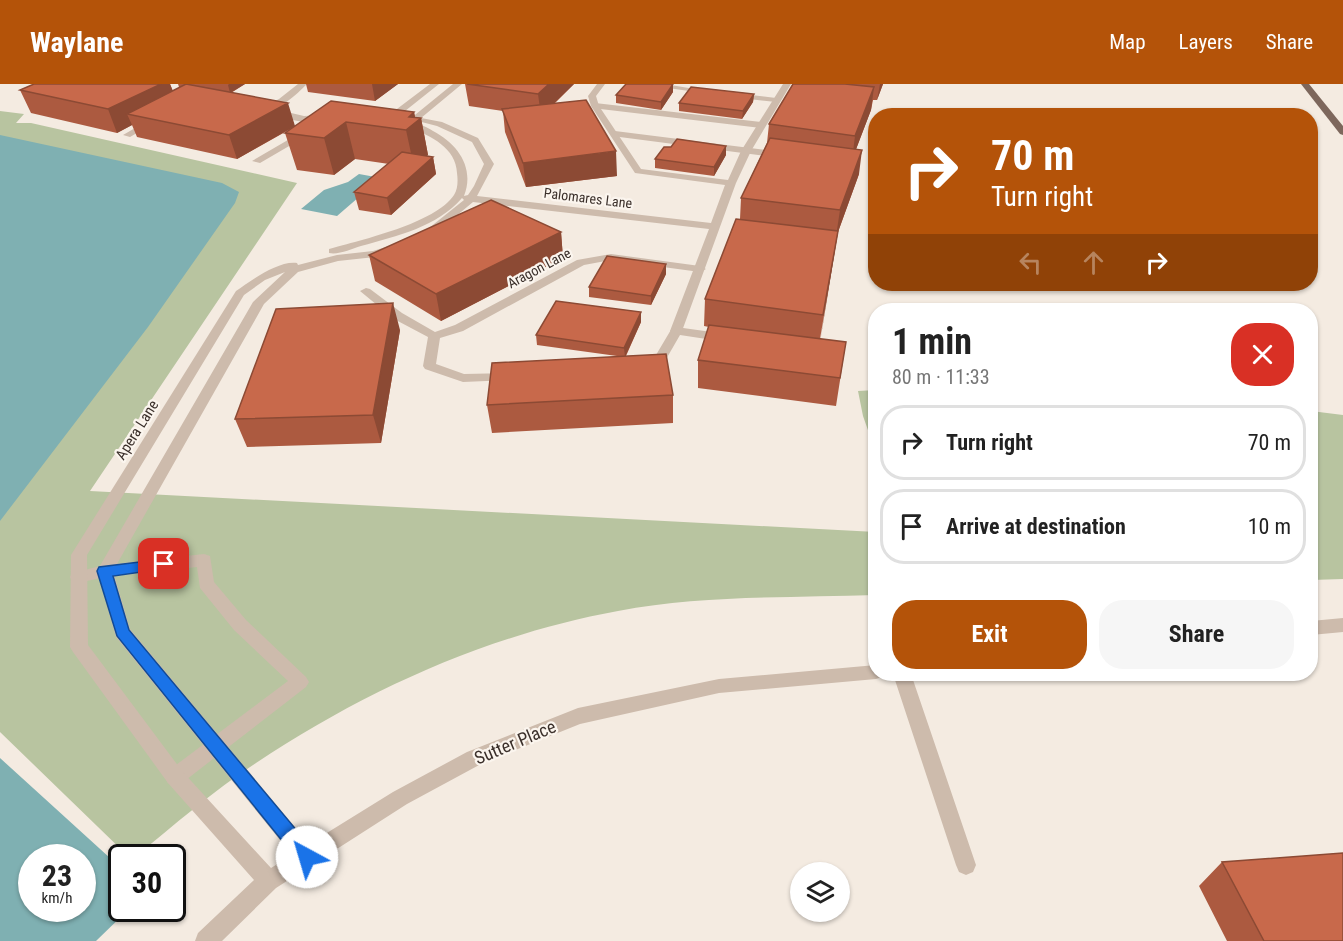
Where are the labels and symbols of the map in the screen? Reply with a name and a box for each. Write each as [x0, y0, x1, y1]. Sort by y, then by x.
street label: Palomares Lane [543, 185, 634, 211]
street label: Aragon Lane [505, 244, 574, 291]
street label: Apera Lane [112, 397, 162, 463]
pin [138, 538, 189, 589]
street label: Sutter Place [471, 715, 559, 769]
position arrow [275, 825, 339, 889]
speed limit sign: 30 [108, 844, 186, 922]

